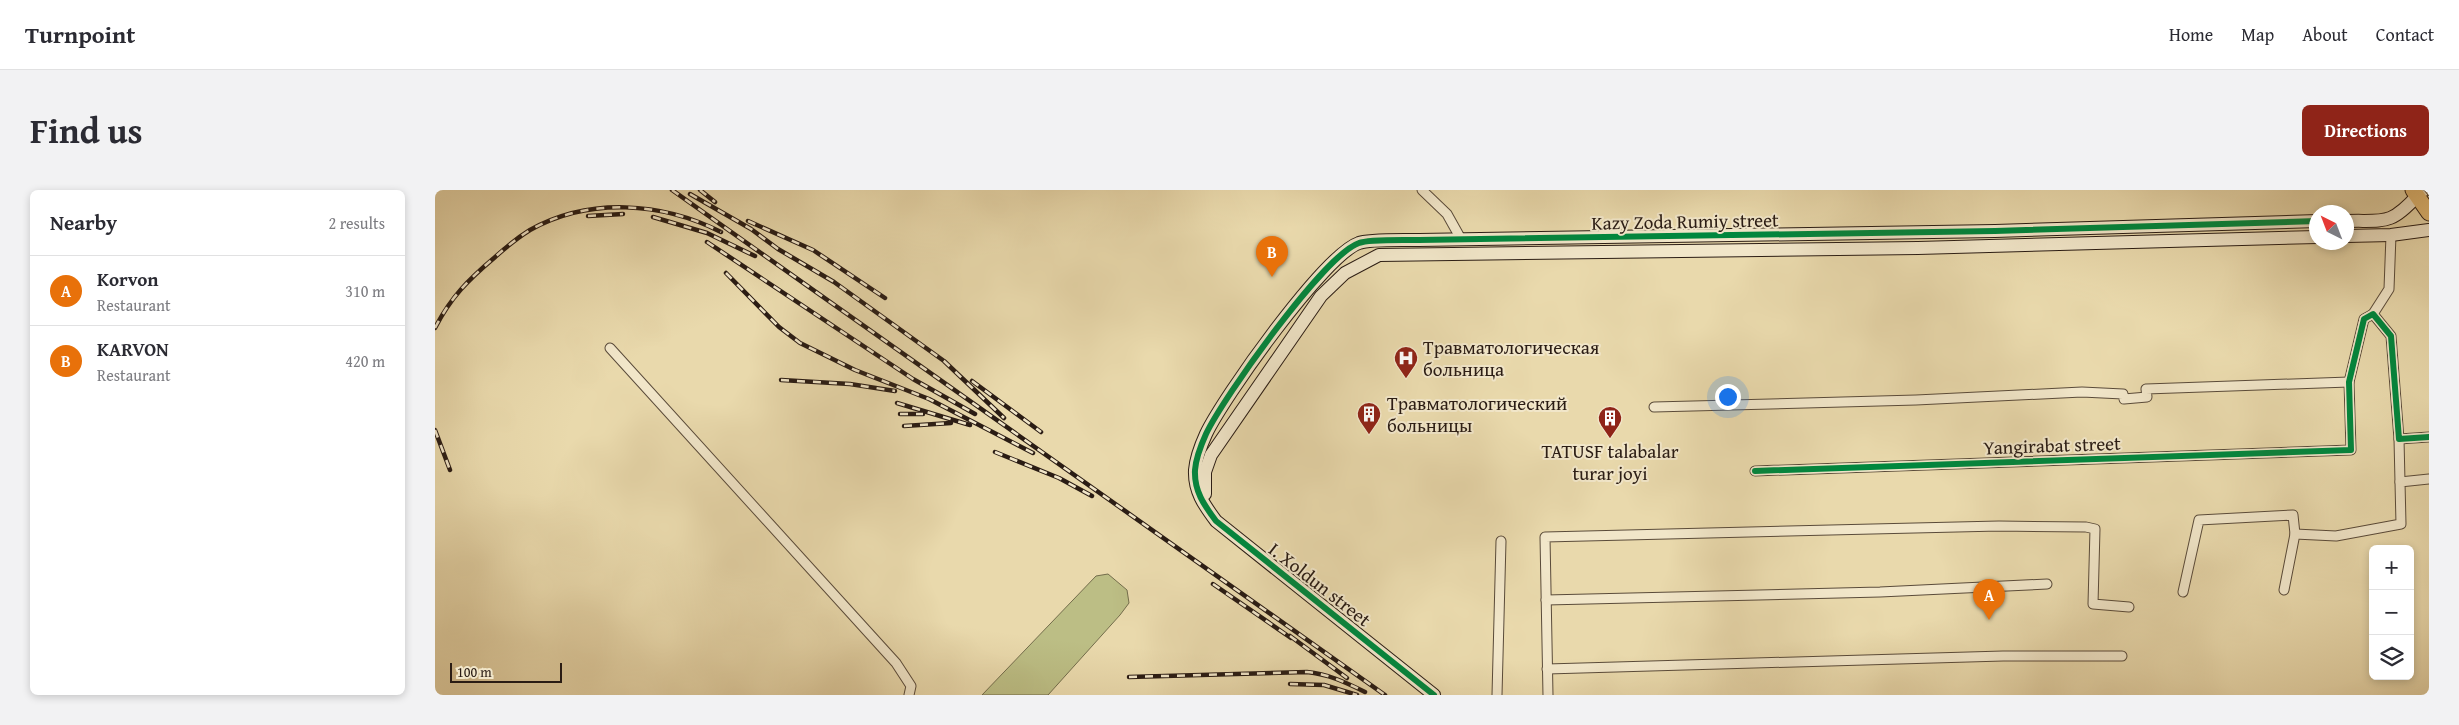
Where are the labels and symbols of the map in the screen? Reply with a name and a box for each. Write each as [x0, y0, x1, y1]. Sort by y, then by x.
street label: Kazy Zoda Rumiy street [1591, 205, 1779, 237]
north arrow [2309, 205, 2354, 250]
pin: B [1256, 236, 1288, 277]
place label: Травматологическая больница [1423, 333, 1600, 383]
hospital icon: Травматологическая больница [1393, 345, 1419, 379]
your location [1715, 384, 1741, 410]
place label: Травматологический больницы [1387, 389, 1567, 439]
building icon: Травматологический больницы [1356, 401, 1382, 435]
building icon: TATUSF talabalar turar joyi [1597, 405, 1623, 439]
street label: Yangirabat street [1983, 429, 2121, 461]
place label: TATUSF talabalar turar joyi [1542, 437, 1679, 487]
street label: I. Xoldun street [1263, 535, 1377, 633]
pin: A [1973, 579, 2005, 620]
scale bar [450, 660, 563, 683]

